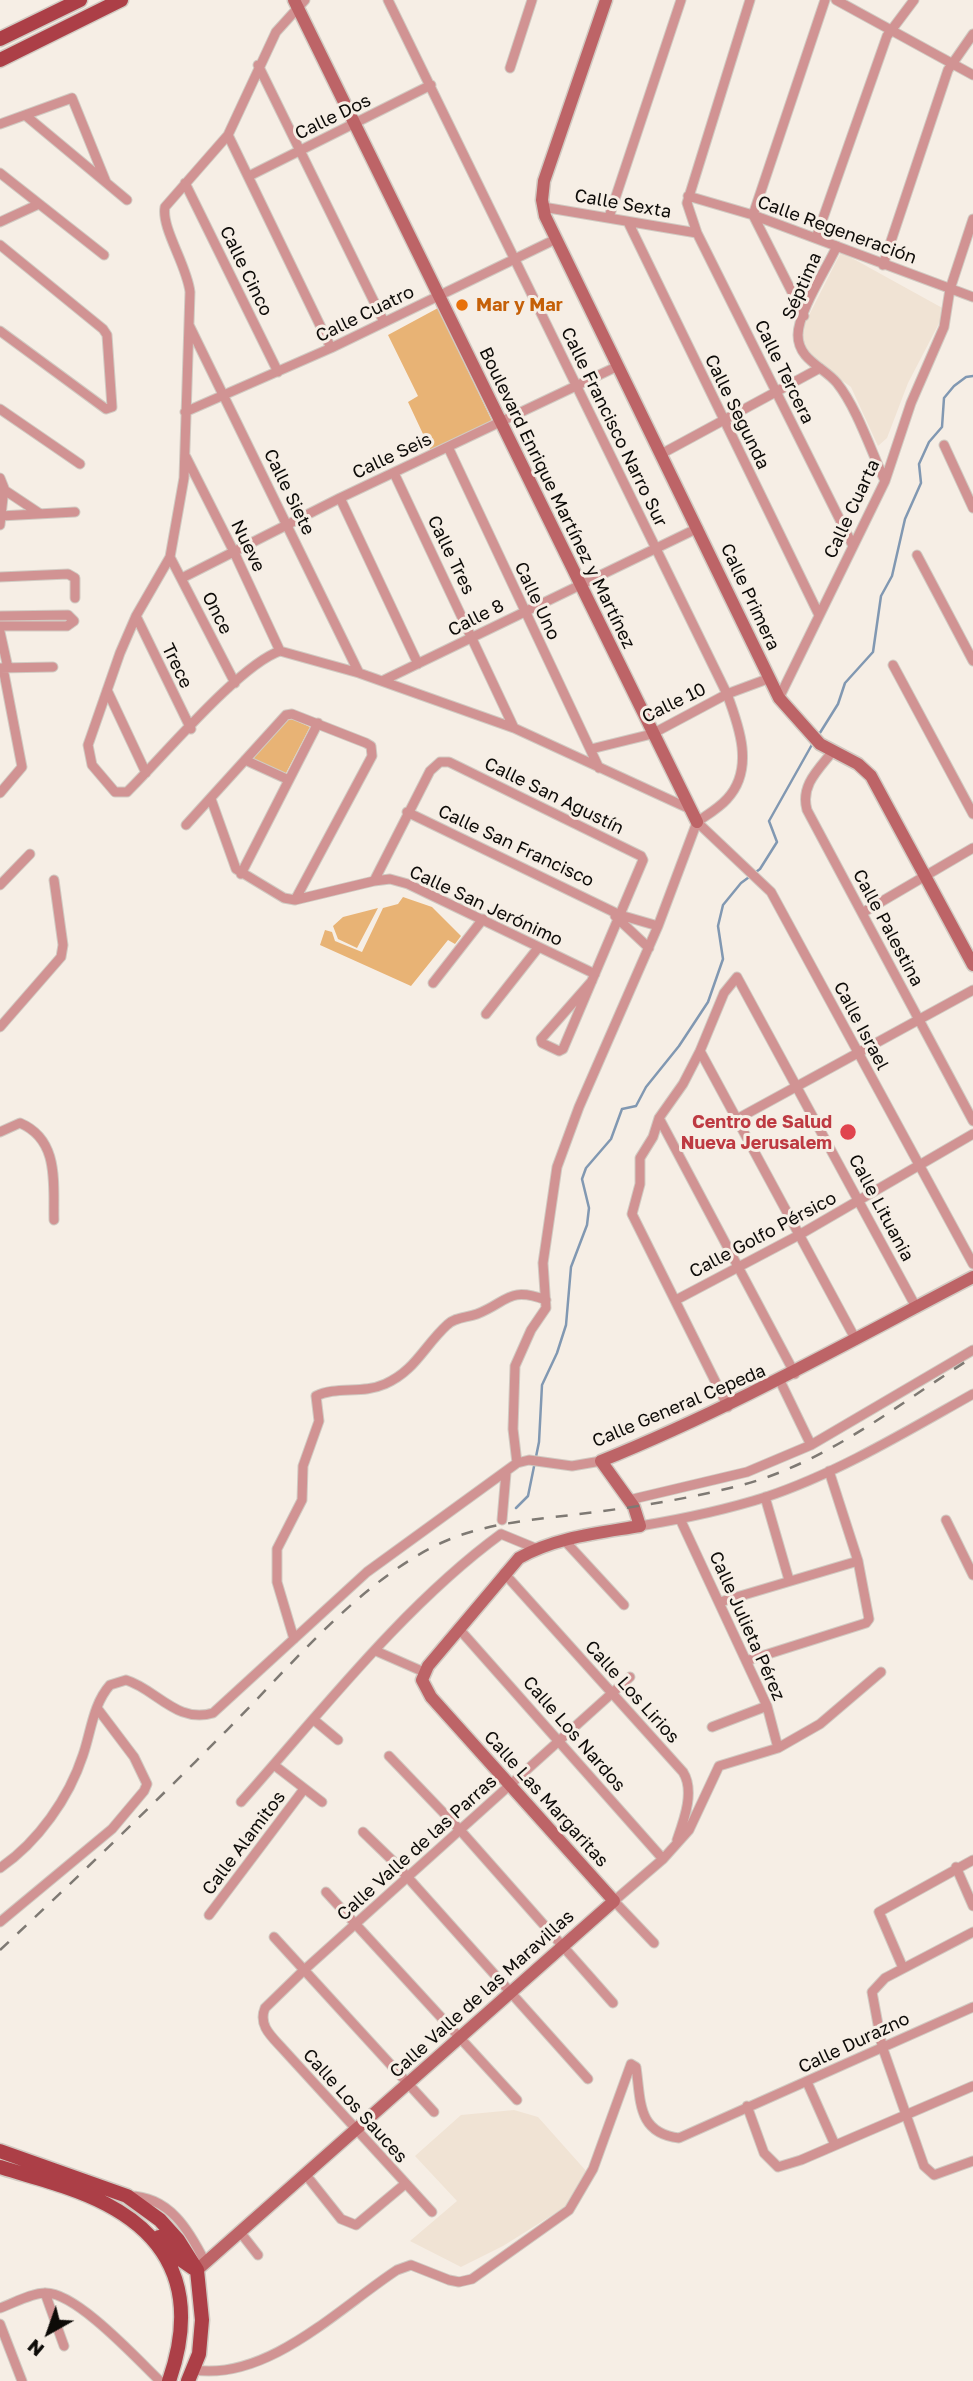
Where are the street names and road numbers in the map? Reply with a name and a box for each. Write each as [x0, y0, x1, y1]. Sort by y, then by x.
street label: Calle Dos [292, 89, 374, 145]
street label: Calle Sexta [573, 185, 673, 223]
street label: Calle Regeneración [755, 191, 919, 269]
street label: Calle Cinco [215, 222, 277, 320]
street label: Séptima [778, 249, 826, 323]
street label: Calle Cuatro [312, 281, 418, 347]
street label: Calle Tercera [750, 317, 818, 427]
street label: Calle Francisco Narro Sur [556, 324, 672, 530]
street label: Boulevard Enrique Martínez y Martínez [474, 344, 640, 652]
street label: Calle Segunda [700, 351, 774, 473]
street label: Calle Seis [349, 428, 435, 484]
street label: Calle Siete [259, 445, 319, 539]
street label: Calle Cuarta [820, 456, 884, 562]
street label: Calle Tres [423, 512, 479, 598]
street label: Nueve [226, 517, 270, 575]
street label: Calle Primera [716, 540, 784, 654]
street label: Calle Uno [510, 559, 564, 643]
street label: Once [197, 588, 237, 638]
street label: Calle 8 [445, 595, 507, 641]
street label: Trece [157, 640, 197, 692]
street label: Calle 10 [638, 678, 710, 728]
street label: Calle San Agustín [481, 753, 627, 839]
street label: Calle San Francisco [435, 800, 597, 892]
street label: Calle San Jerónimo [406, 861, 566, 951]
street label: Calle Palestina [848, 866, 928, 990]
street label: Calle Israel [829, 978, 893, 1074]
street label: Calle Lituania [844, 1151, 918, 1265]
street label: Calle Golfo Pérsico [686, 1187, 840, 1283]
street label: Calle General Cepeda [589, 1360, 769, 1452]
street label: Calle Julieta Pérez [704, 1548, 790, 1704]
street label: Calle Los Lirios [580, 1636, 684, 1748]
street label: Calle Los Nardos [518, 1672, 630, 1796]
street label: Calle Las Margaritas [479, 1726, 613, 1872]
street label: Calle Valle de las Parras [333, 1771, 501, 1925]
street label: Calle Alamitos [198, 1787, 290, 1899]
street label: Calle Valle de las Maravillas [385, 1905, 579, 2083]
street label: Calle Durazno [795, 2008, 913, 2078]
street label: Calle Los Sauces [298, 2045, 412, 2167]

